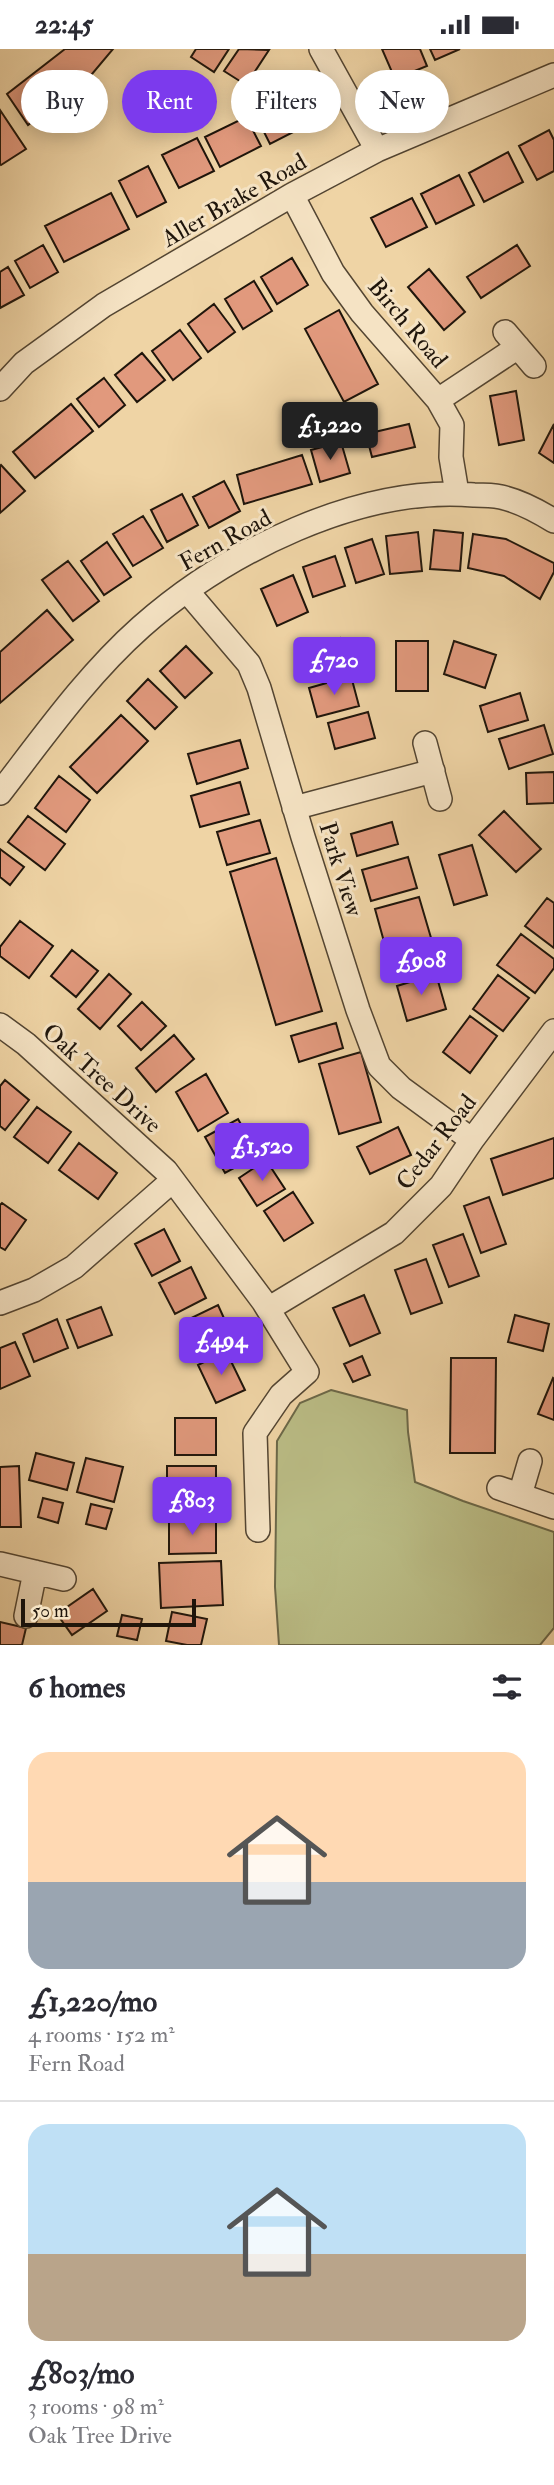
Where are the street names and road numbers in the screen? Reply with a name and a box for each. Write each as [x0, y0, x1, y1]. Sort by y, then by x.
street label: Aller Brake Road [155, 146, 312, 255]
street label: Birch Road [361, 272, 454, 375]
street label: Fern Road [174, 502, 277, 578]
street label: Park View [312, 818, 370, 921]
street label: Oak Tree Drive [36, 1017, 168, 1140]
street label: Cedar Road [389, 1088, 484, 1197]

